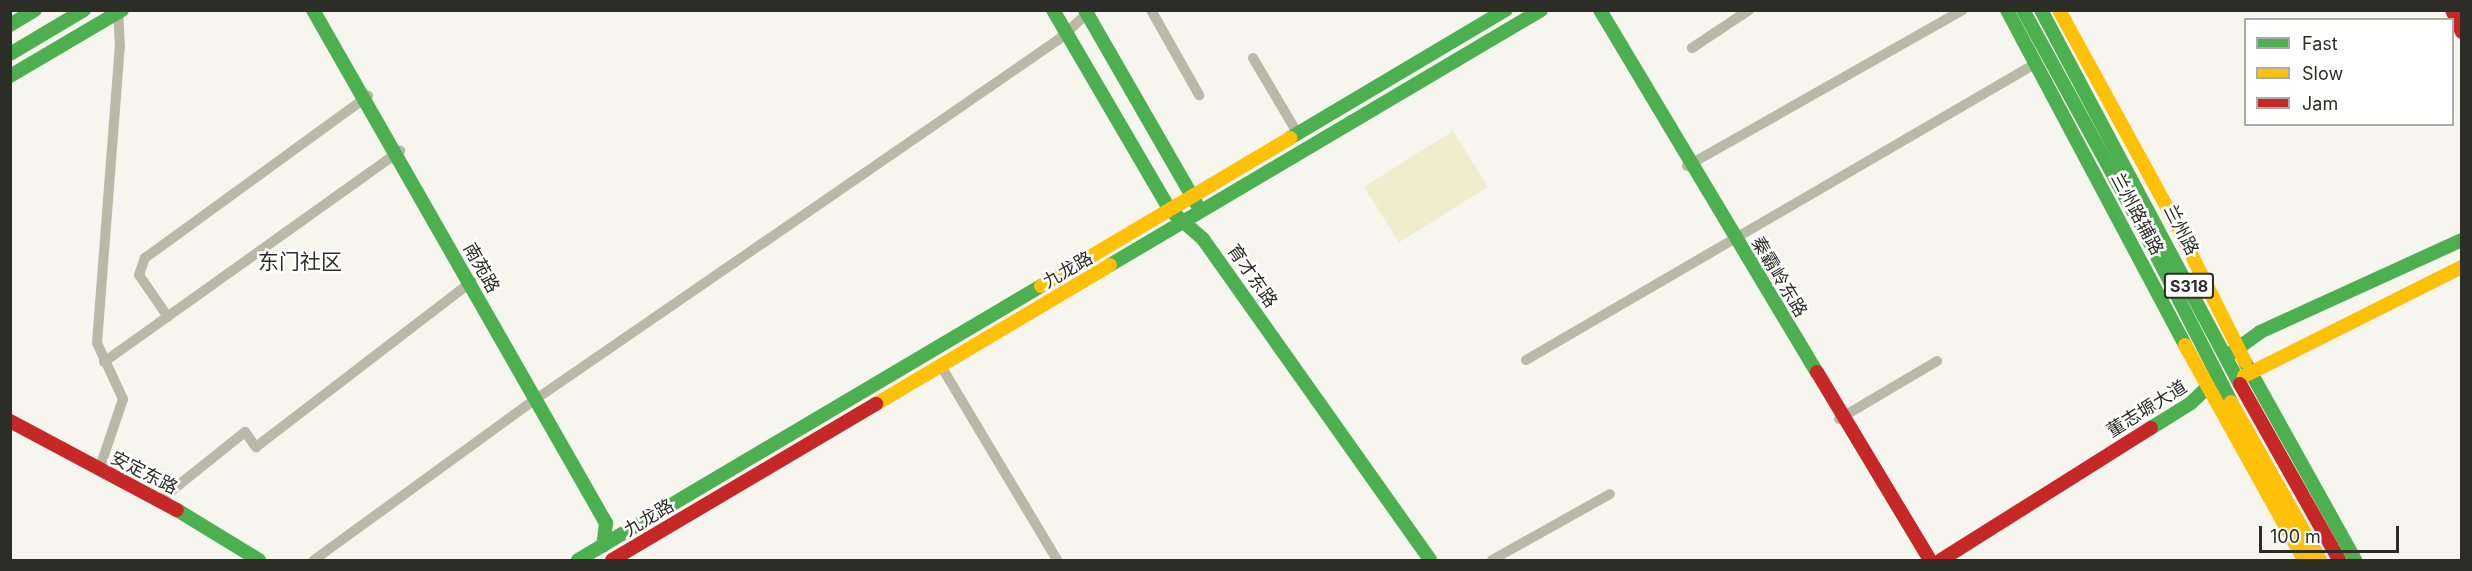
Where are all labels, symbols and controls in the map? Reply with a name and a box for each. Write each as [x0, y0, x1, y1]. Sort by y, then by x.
legend [2244, 18, 2454, 126]
text: Fast [2302, 33, 2338, 54]
text: Slow [2302, 63, 2343, 84]
text: Jam [2302, 93, 2338, 114]
street label: 兰州路辅路 [2106, 169, 2168, 259]
street label: 兰州路 [2159, 201, 2203, 259]
street label: 秦霸岭东路 [1747, 233, 1811, 321]
street label: 南苑路 [458, 239, 504, 297]
street label: 育才东路 [1223, 240, 1281, 312]
street label: 九龙路 [1039, 247, 1097, 293]
district label: 东门社区 [258, 249, 342, 275]
road number: S318 [2164, 273, 2214, 299]
street label: 董志塬大道 [2103, 376, 2191, 442]
street label: 安定东路 [107, 447, 181, 499]
street label: 九龙路 [620, 495, 678, 541]
scale bar [2262, 514, 2402, 552]
text: 100 m [2270, 526, 2321, 547]

